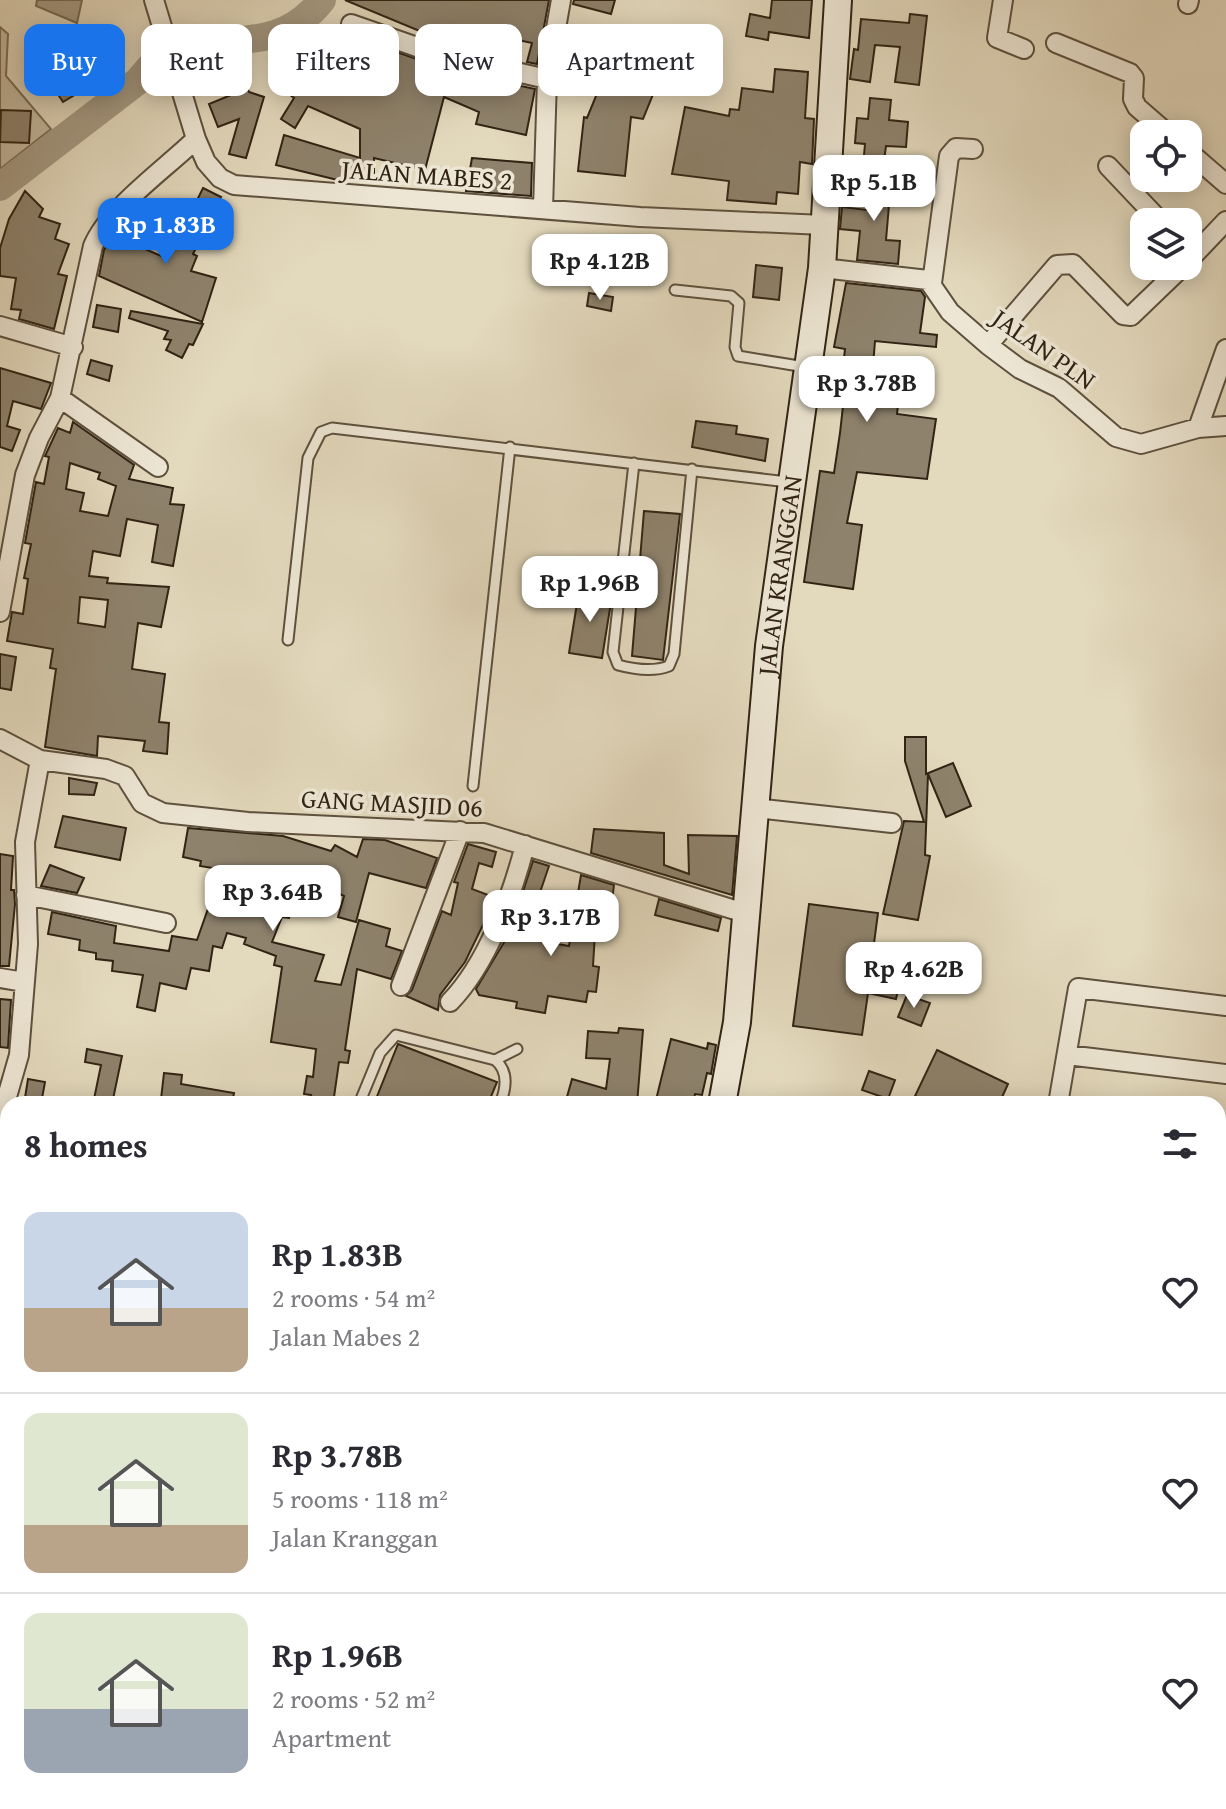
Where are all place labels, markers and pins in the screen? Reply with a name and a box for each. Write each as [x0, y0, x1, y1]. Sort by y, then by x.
pin: Rp 5.1B [800, 155, 948, 223]
pin: Rp 1.83B [83, 198, 249, 266]
pin: Rp 4.12B [517, 234, 683, 302]
pin: Rp 3.78B [784, 356, 950, 424]
pin: Rp 1.96B [507, 556, 673, 624]
pin: Rp 3.64B [190, 865, 356, 933]
pin: Rp 3.17B [468, 890, 634, 958]
pin: Rp 4.62B [831, 942, 997, 1010]

